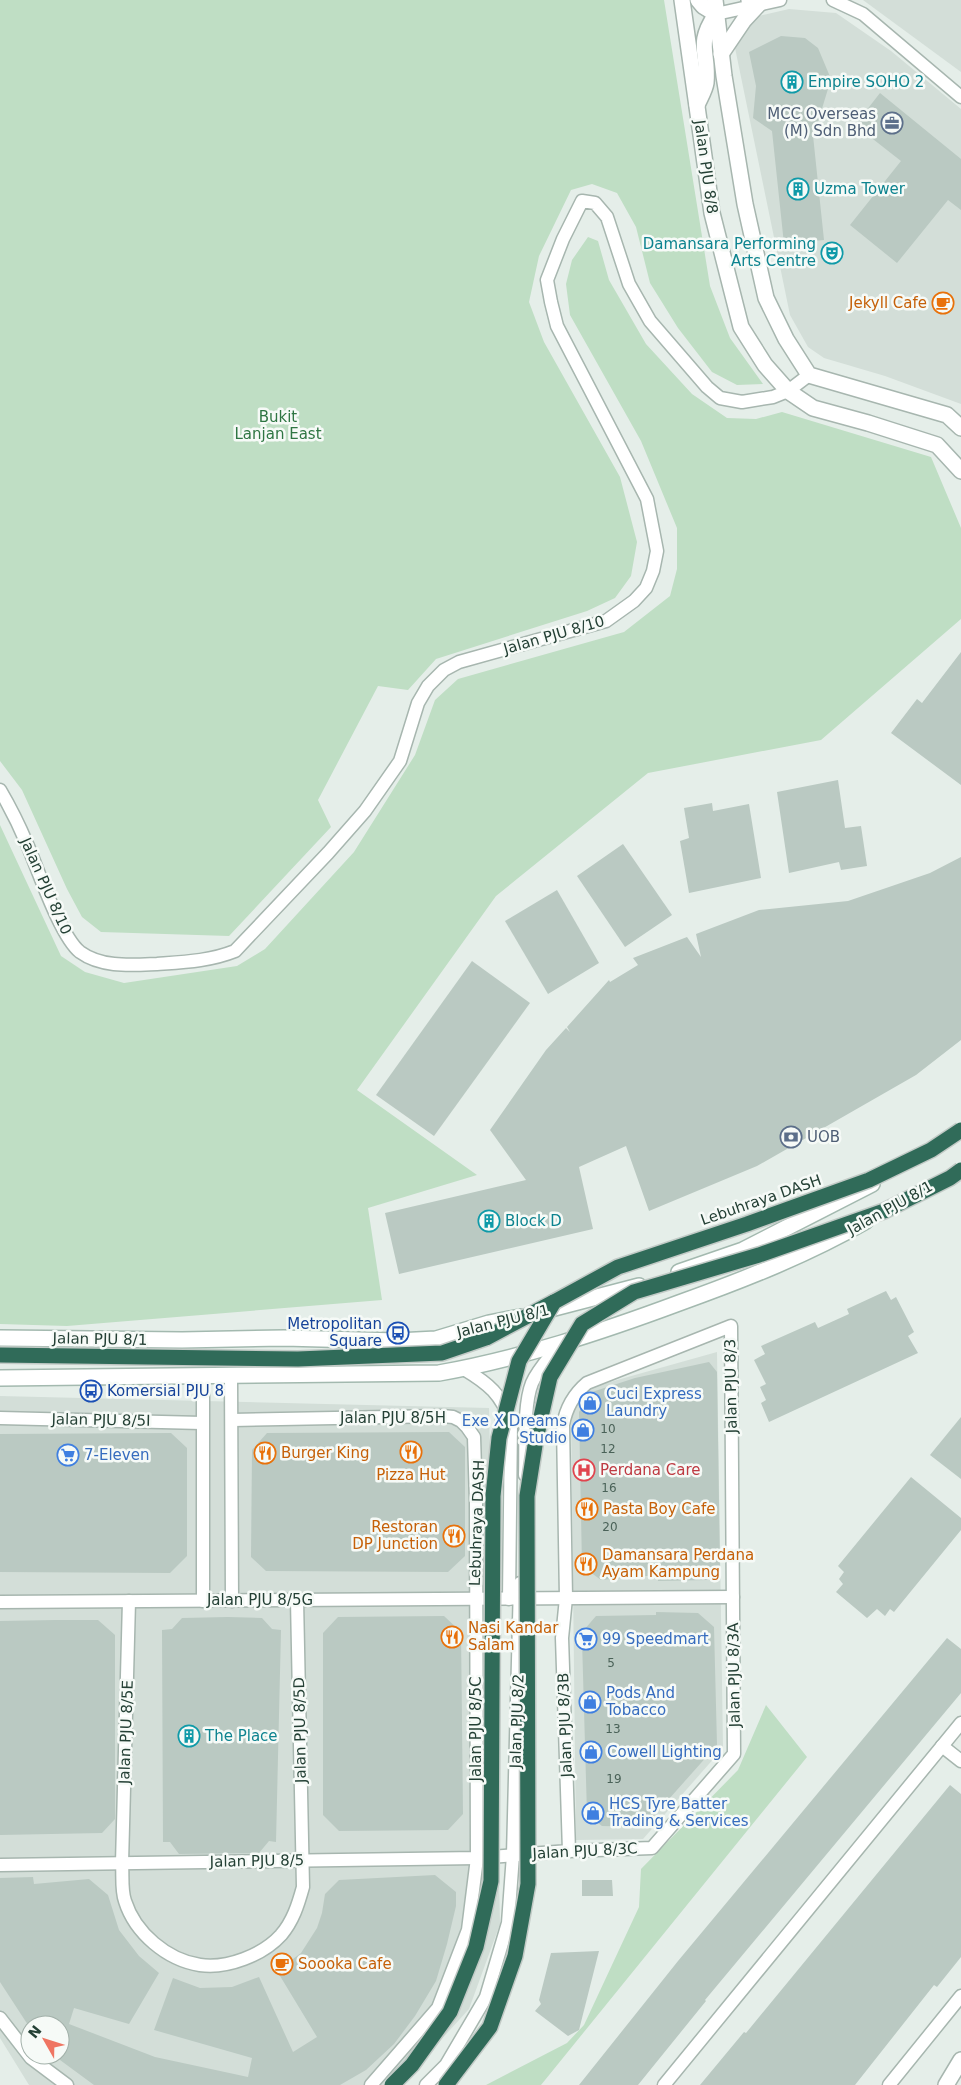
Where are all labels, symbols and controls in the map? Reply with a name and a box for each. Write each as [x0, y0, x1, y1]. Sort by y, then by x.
building icon: Empire SOHO 2 [780, 70, 804, 94]
place label: Empire SOHO 2 [808, 73, 924, 91]
place label: MCC Overseas (M) Sdn Bhd [767, 105, 876, 140]
office icon: MCC Overseas (M) Sdn Bhd [880, 111, 904, 135]
street label: Jalan PJU 8/8 [690, 118, 721, 215]
building icon: Uzma Tower [786, 177, 810, 201]
place label: Uzma Tower [814, 180, 906, 198]
place label: Damansara Performing Arts Centre [643, 235, 816, 270]
theatre icon: Damansara Performing Arts Centre [820, 241, 844, 265]
cafe icon: Jekyll Cafe [931, 291, 955, 315]
place label: Jekyll Cafe [848, 294, 927, 312]
park label: Bukit Lanjan East [234, 408, 322, 443]
street label: Jalan PJU 8/10 [500, 612, 607, 658]
street label: Jalan PJU 8/10 [16, 834, 75, 937]
bank icon: UOB [779, 1125, 803, 1149]
place label: UOB [807, 1128, 840, 1146]
street label: Lebuhraya DASH [698, 1171, 824, 1229]
street label: Jalan PJU 8/1 [843, 1177, 936, 1239]
building icon: Block D [477, 1209, 501, 1233]
place label: Block D [505, 1212, 562, 1230]
street label: Jalan PJU 8/1 [454, 1301, 551, 1341]
place label: Metropolitan Square [287, 1315, 382, 1350]
bus stop icon: Metropolitan Square [386, 1321, 410, 1345]
street label: Jalan PJU 8/1 [52, 1329, 147, 1349]
street label: Jalan PJU 8/3 [721, 1339, 741, 1434]
bus stop icon: Komersial PJU 8 [79, 1379, 103, 1403]
place label: Komersial PJU 8 [107, 1382, 224, 1400]
place label: Cuci Express Laundry [606, 1385, 702, 1420]
shop icon: Cuci Express Laundry [578, 1391, 602, 1415]
street label: Jalan PJU 8/5H [339, 1409, 446, 1427]
street label: Jalan PJU 8/5I [50, 1410, 151, 1430]
place label: Exe X Dreams Studio [462, 1412, 567, 1447]
shop icon: Exe X Dreams Studio [571, 1418, 595, 1442]
house number: 10 [600, 1422, 616, 1436]
restaurant icon: Pizza Hut [399, 1440, 423, 1464]
restaurant icon: Burger King [253, 1441, 277, 1465]
house number: 12 [600, 1442, 616, 1456]
supermarket icon: 7-Eleven [56, 1443, 80, 1467]
place label: Burger King [281, 1444, 369, 1462]
place label: 7-Eleven [84, 1446, 149, 1464]
hospital icon: Perdana Care [572, 1458, 596, 1482]
street label: Lebuhraya DASH [466, 1460, 488, 1586]
place label: Perdana Care [600, 1461, 701, 1479]
place label: Pizza Hut [376, 1466, 446, 1484]
house number: 16 [601, 1481, 617, 1495]
restaurant icon: Pasta Boy Cafe [575, 1497, 599, 1521]
place label: Pasta Boy Cafe [603, 1500, 716, 1518]
place label: Restoran DP Junction [352, 1518, 438, 1553]
house number: 20 [602, 1520, 618, 1534]
restaurant icon: Restoran DP Junction [442, 1524, 466, 1548]
place label: Damansara Perdana Ayam Kampung [602, 1546, 754, 1581]
restaurant icon: Damansara Perdana Ayam Kampung [574, 1552, 598, 1576]
street label: Jalan PJU 8/5G [206, 1591, 313, 1609]
place label: Nasi Kandar Salam [468, 1619, 559, 1654]
street label: Jalan PJU 8/3A [724, 1622, 744, 1729]
restaurant icon: Nasi Kandar Salam [440, 1625, 464, 1649]
supermarket icon: 99 Speedmart [574, 1627, 598, 1651]
place label: 99 Speedmart [602, 1630, 709, 1648]
house number: 5 [607, 1656, 615, 1670]
street label: Jalan PJU 8/3B [554, 1672, 576, 1779]
street label: Jalan PJU 8/2 [506, 1673, 528, 1770]
street label: Jalan PJU 8/5C [467, 1676, 485, 1783]
street label: Jalan PJU 8/5D [290, 1677, 310, 1784]
street label: Jalan PJU 8/5E [115, 1680, 137, 1785]
place label: Pods And Tobacco [605, 1684, 675, 1719]
shop icon: Pods And Tobacco [578, 1690, 602, 1714]
house number: 13 [605, 1722, 621, 1736]
building icon: The Place [177, 1724, 201, 1748]
place label: The Place [204, 1727, 278, 1745]
shop icon: Cowell Lighting [579, 1740, 603, 1764]
place label: Cowell Lighting [607, 1743, 722, 1761]
house number: 19 [606, 1772, 622, 1786]
place label: HCS Tyre Batter Trading & Services [608, 1795, 749, 1830]
shop icon: HCS Tyre Batter Trading & Services [581, 1801, 605, 1825]
street label: Jalan PJU 8/3C [531, 1839, 638, 1863]
street label: Jalan PJU 8/5 [209, 1851, 304, 1871]
cafe icon: Soooka Cafe [270, 1952, 294, 1976]
place label: Soooka Cafe [298, 1955, 392, 1973]
north arrow [20, 2015, 70, 2065]
text: N [25, 2022, 45, 2041]

